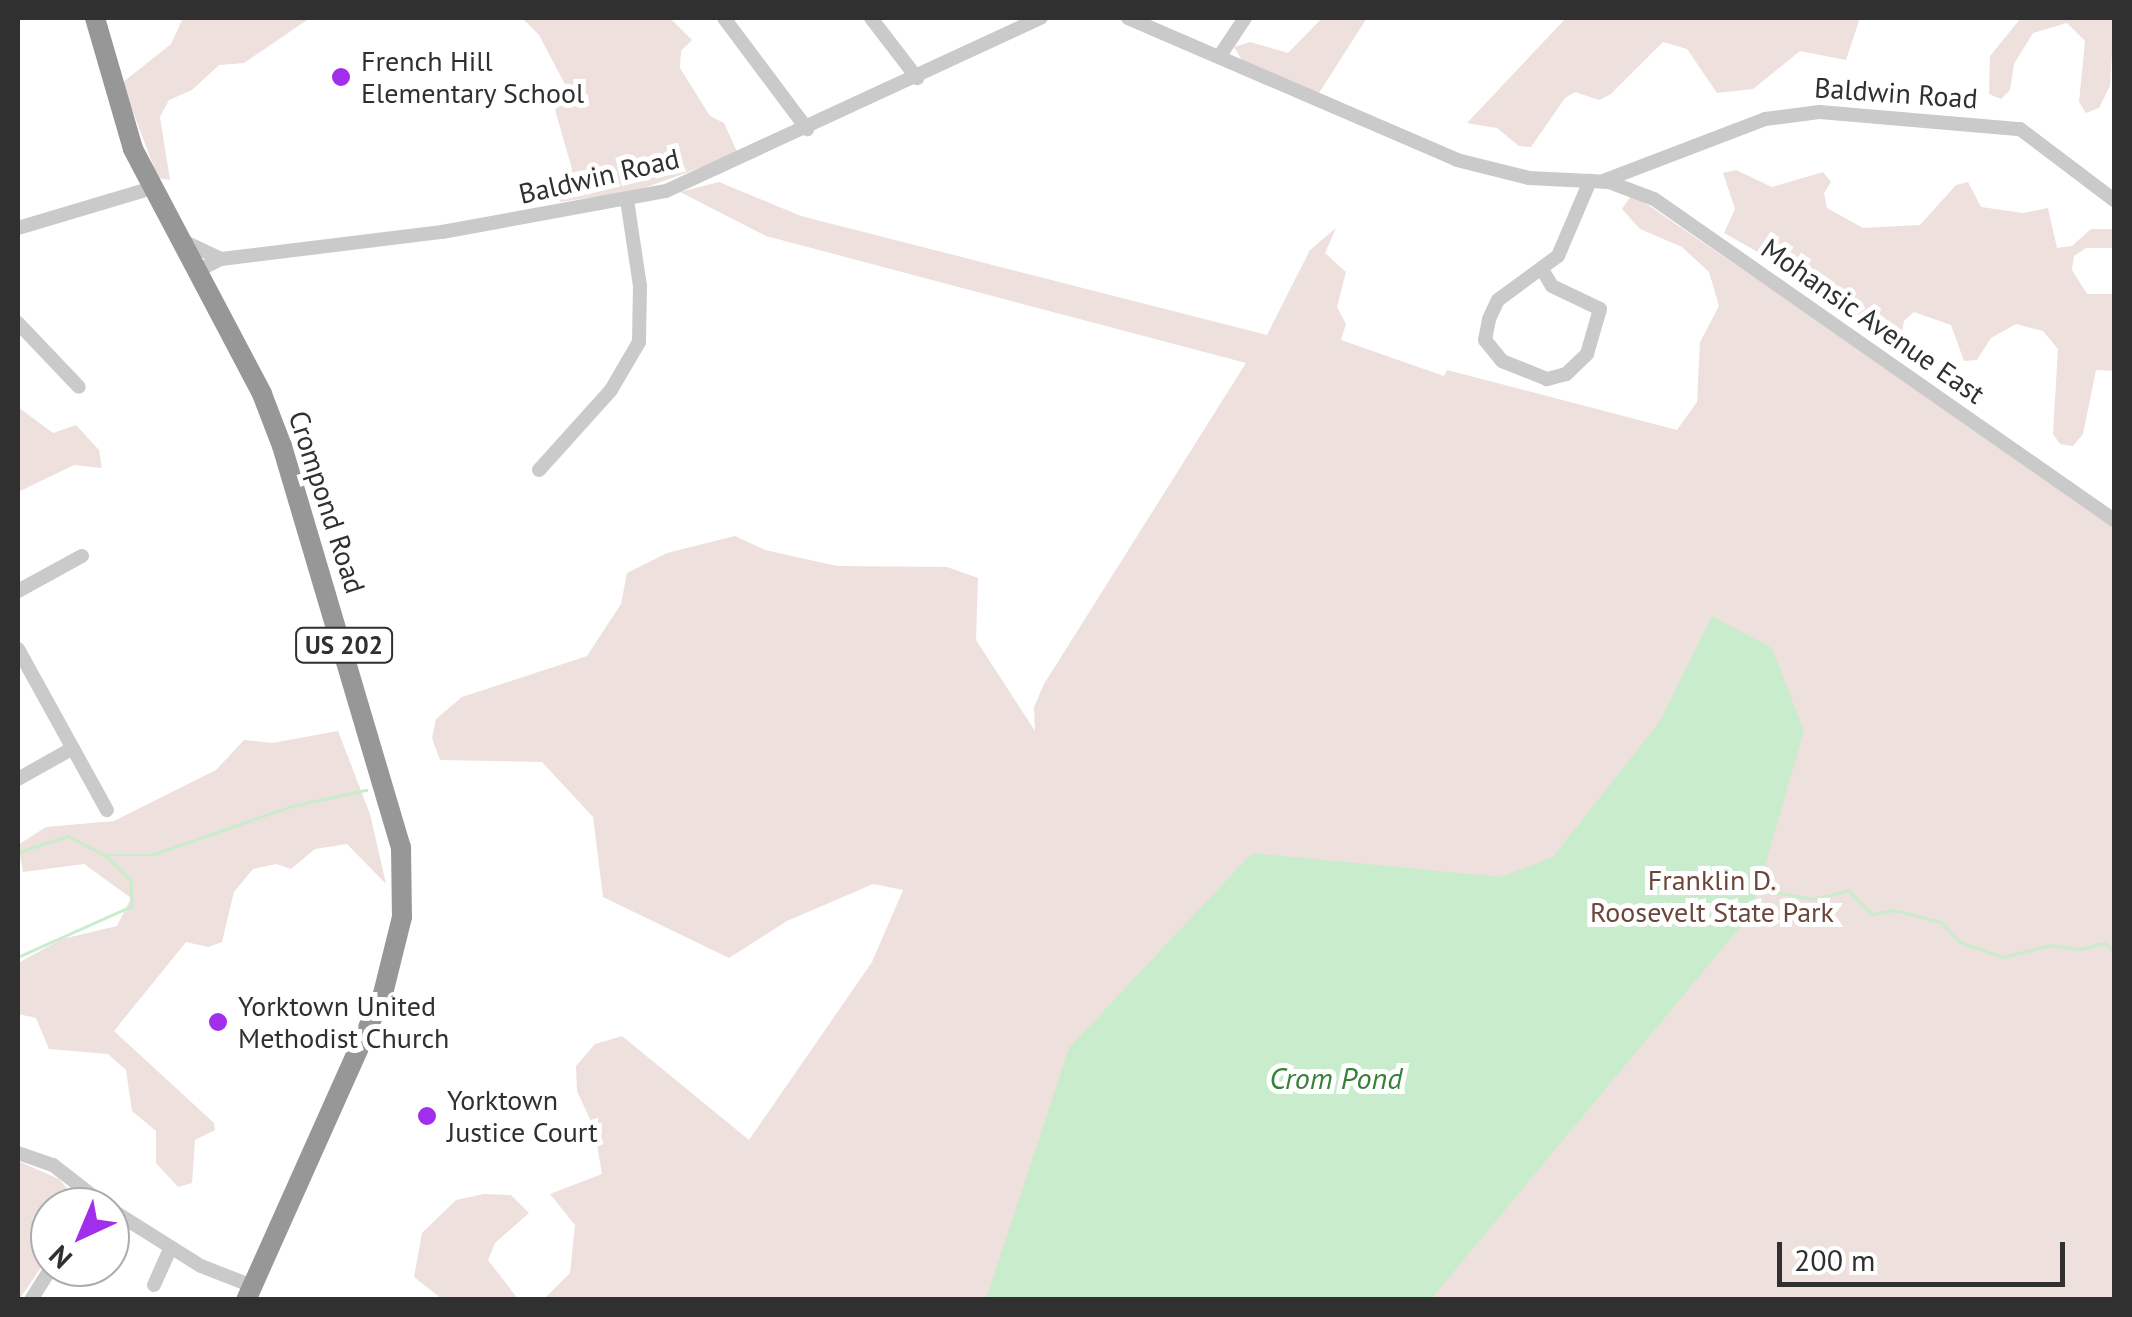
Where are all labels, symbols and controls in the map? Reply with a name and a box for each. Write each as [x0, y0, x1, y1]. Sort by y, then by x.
place label: French Hill Elementary School [361, 44, 585, 110]
marker: French Hill Elementary School [330, 66, 352, 88]
street label: Baldwin Road [1813, 71, 1979, 115]
street label: Baldwin Road [516, 141, 682, 211]
street label: Mohansic Avenue East [1754, 231, 1992, 411]
street label: Crompond Road [282, 406, 372, 598]
road number: US 202 [294, 625, 394, 665]
park label: Franklin D. Roosevelt State Park [1590, 863, 1834, 929]
place label: Yorktown United Methodist Church [238, 989, 449, 1055]
marker: Yorktown United Methodist Church [207, 1011, 229, 1033]
water label: Crom Pond [1270, 1060, 1402, 1096]
place label: Yorktown Justice Court [447, 1083, 598, 1149]
marker: Yorktown Justice Court [416, 1105, 438, 1127]
north arrow [30, 1187, 130, 1287]
scale bar [1782, 1222, 2070, 1284]
text: N [41, 1238, 80, 1277]
text: 200 m [1794, 1240, 1875, 1279]

